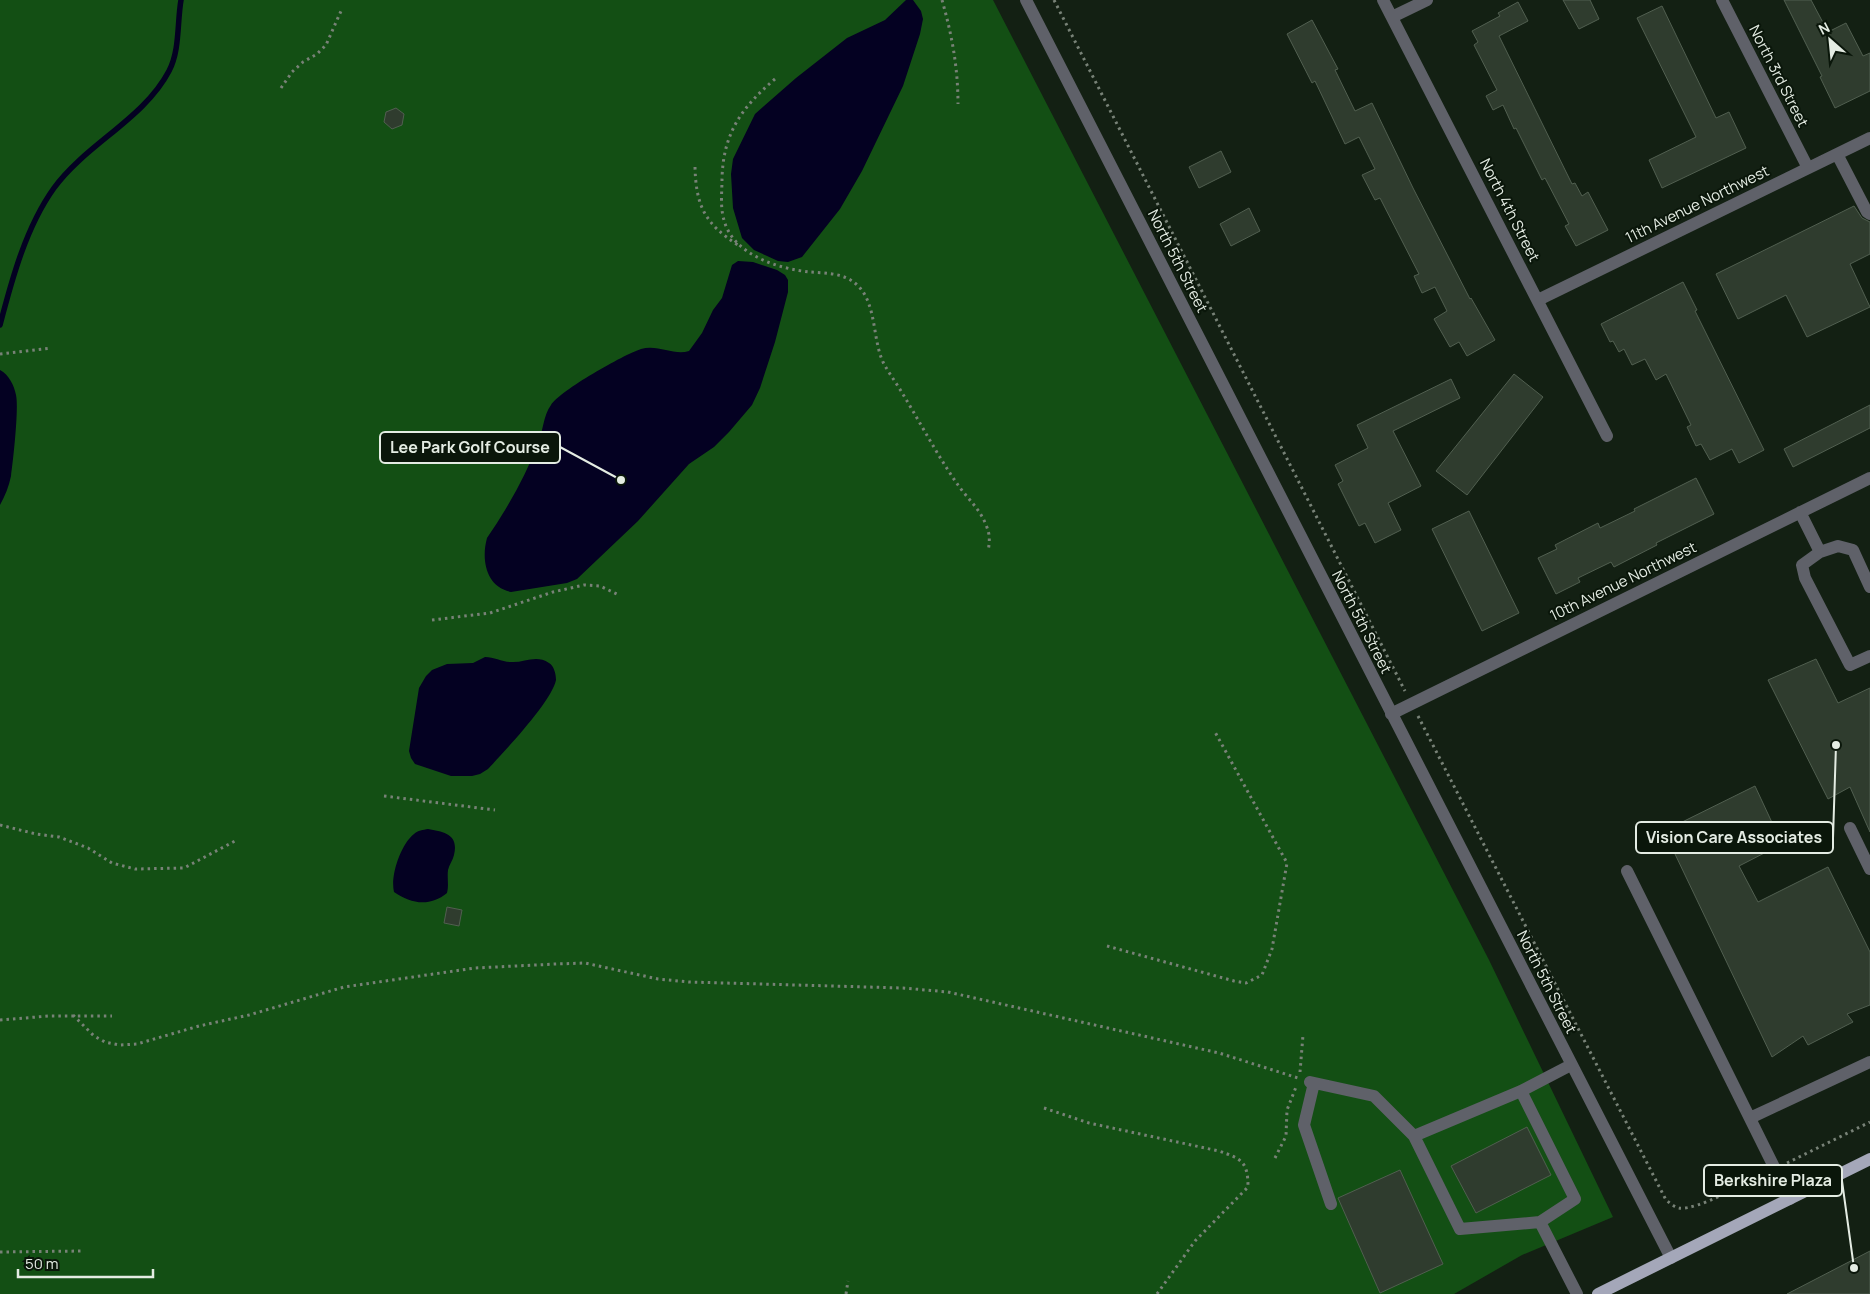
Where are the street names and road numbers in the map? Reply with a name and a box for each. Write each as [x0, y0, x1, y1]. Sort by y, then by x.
street label: North 3rd Street [1744, 21, 1814, 131]
street label: North 4th Street [1475, 155, 1545, 265]
street label: 11th Avenue Northwest [1622, 160, 1772, 248]
street label: North 5th Street [1143, 206, 1213, 316]
street label: 10th Avenue Northwest [1546, 536, 1700, 626]
street label: North 5th Street [1327, 567, 1397, 677]
street label: North 5th Street [1512, 927, 1582, 1037]

